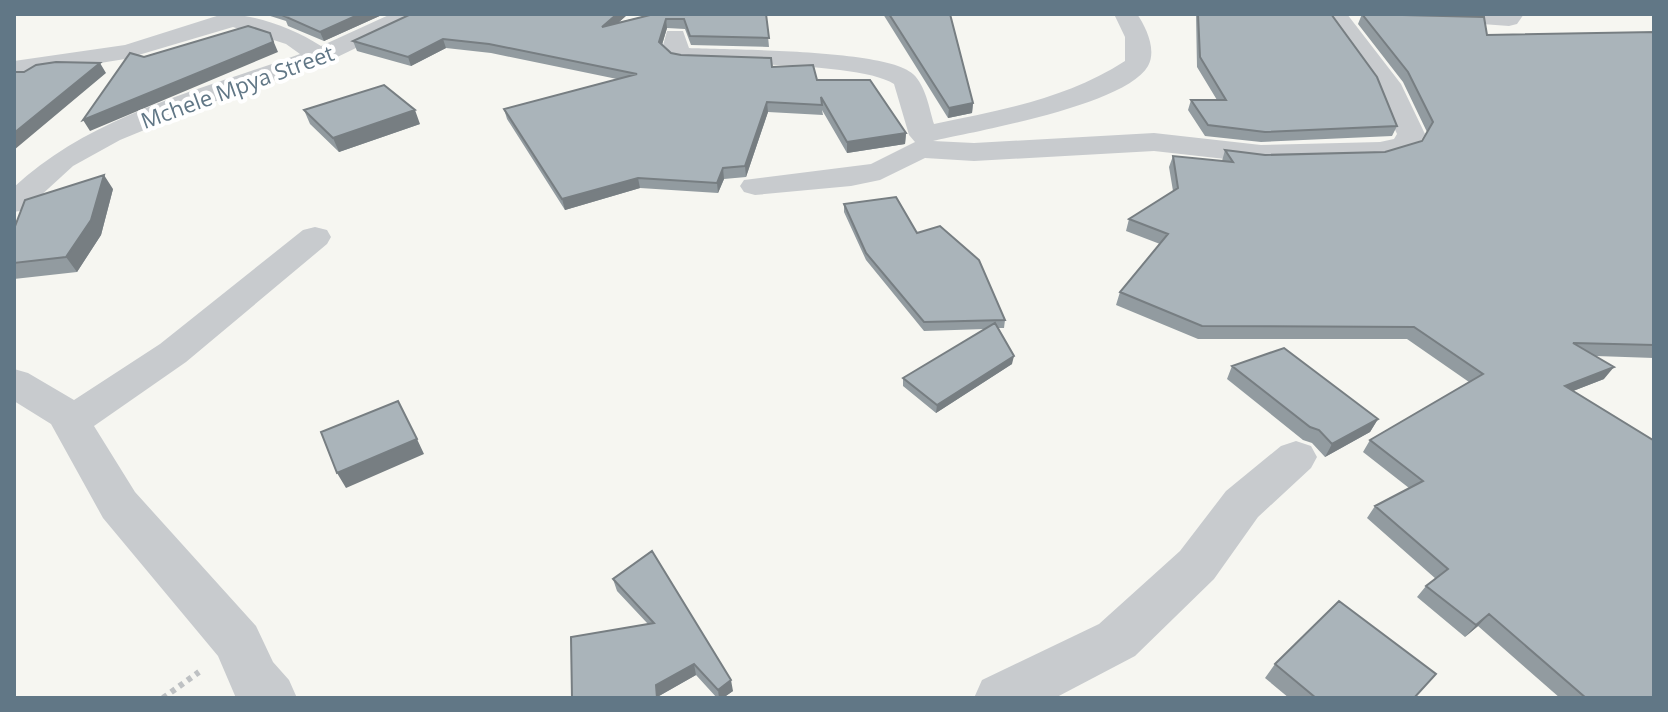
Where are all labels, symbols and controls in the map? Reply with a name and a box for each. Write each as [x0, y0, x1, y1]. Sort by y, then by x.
street label: Mchele Mpya Street [136, 37, 338, 135]

